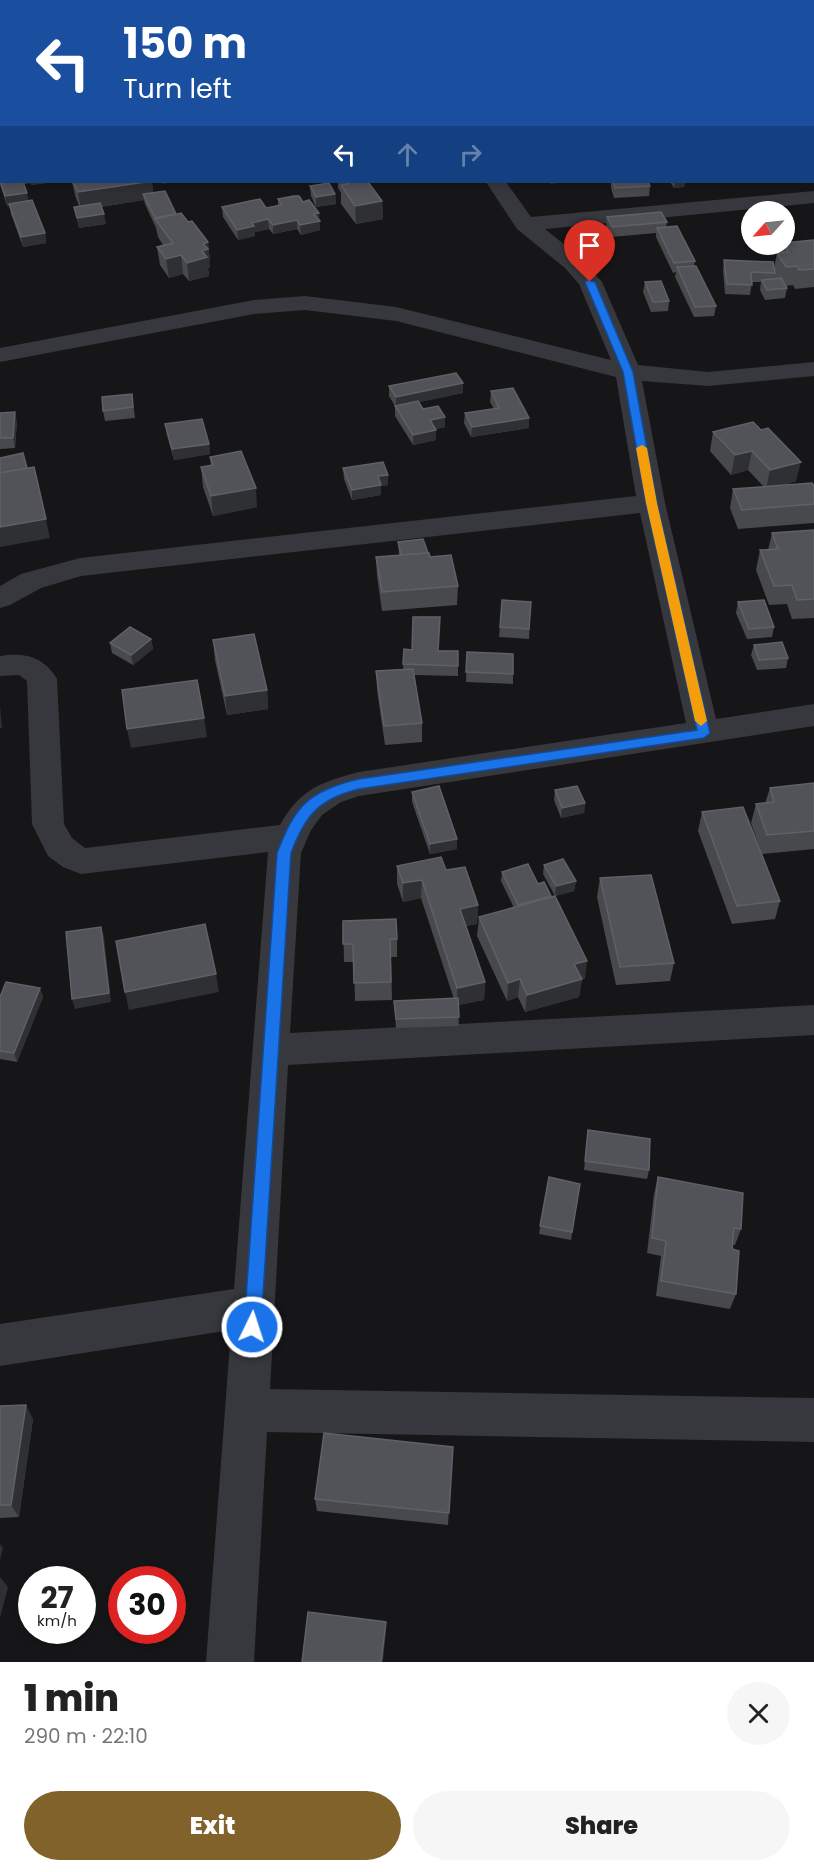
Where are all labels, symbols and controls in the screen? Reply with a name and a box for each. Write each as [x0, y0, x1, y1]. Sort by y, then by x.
text: 150 m [123, 14, 247, 73]
icon: left [24, 24, 102, 102]
text: Turn left [123, 70, 232, 107]
icon: left [328, 138, 361, 171]
icon: ahead [391, 138, 424, 171]
icon: right [454, 138, 487, 171]
north arrow [741, 201, 795, 255]
map controls [741, 201, 795, 255]
pin [564, 220, 615, 282]
icon: arrive [573, 229, 606, 262]
position arrow [220, 1295, 284, 1359]
speed limit sign: 30 [108, 1566, 186, 1644]
text: 27 [40, 1576, 74, 1619]
text: km/h [37, 1610, 77, 1631]
text: 1 min [24, 1673, 119, 1724]
button: close [727, 1682, 790, 1745]
text: 290 m · 22:10 [24, 1722, 148, 1750]
button: Exit [24, 1791, 401, 1860]
button: Share [413, 1791, 790, 1860]

